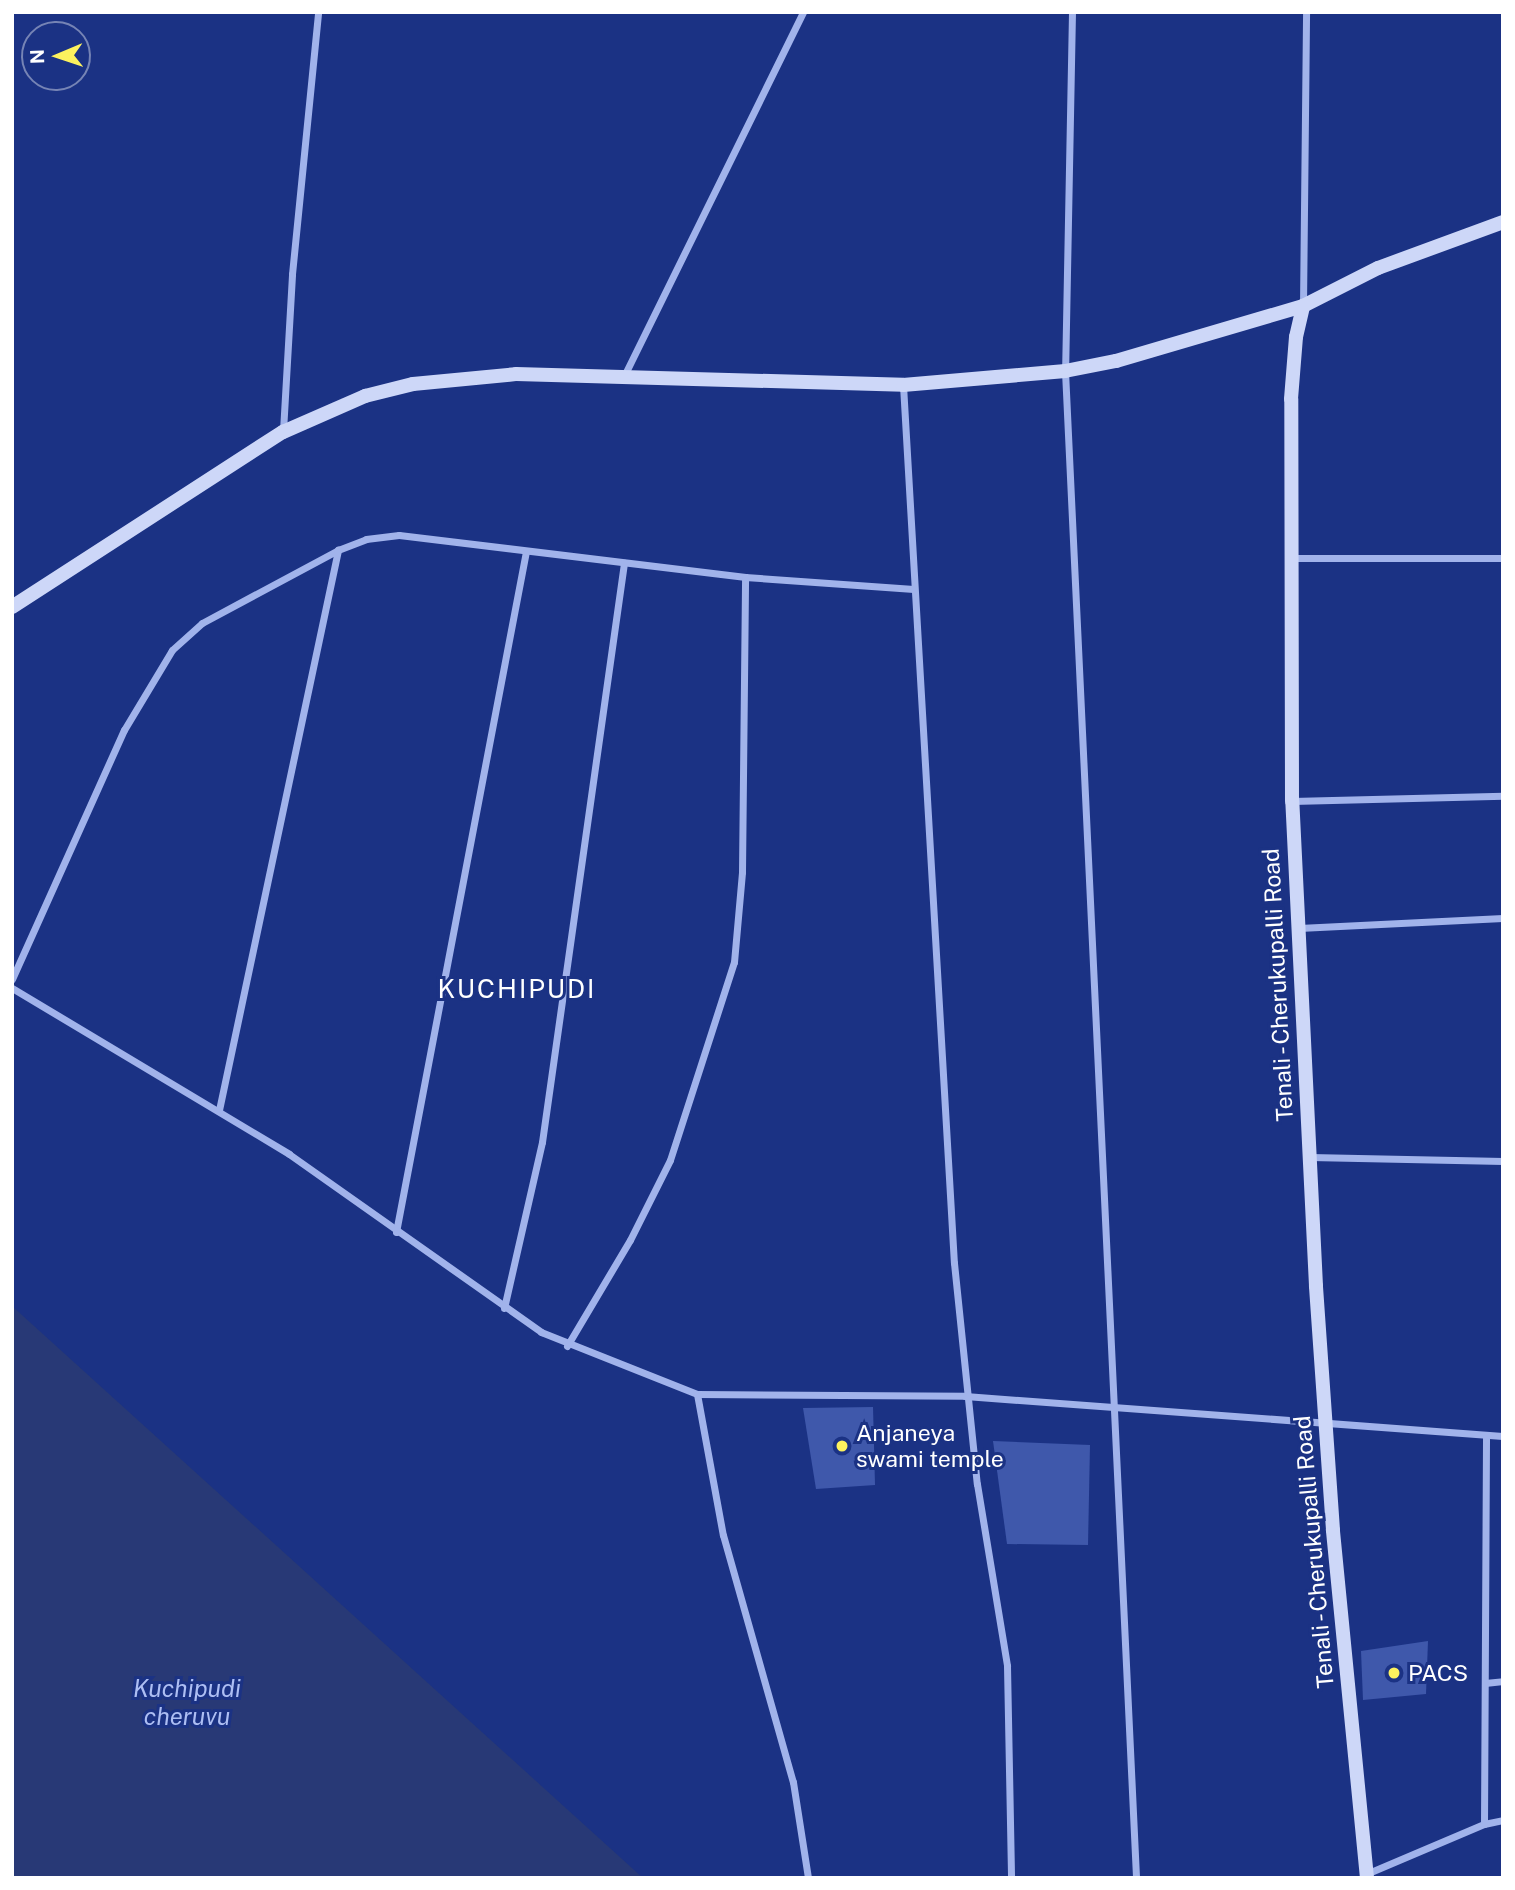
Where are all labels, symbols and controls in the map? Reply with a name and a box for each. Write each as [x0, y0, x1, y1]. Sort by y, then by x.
north arrow [21, 21, 91, 91]
text: N [26, 49, 48, 64]
street label: Tenali - Cherukupalli Road [1257, 845, 1299, 1125]
district label: KUCHIPUDI [439, 973, 595, 1005]
street label: Tenali - Cherukupalli Road [1288, 1411, 1340, 1693]
place label: Anjaneya swami temple [856, 1419, 1004, 1473]
marker: Anjaneya swami temple [834, 1438, 850, 1454]
place label: PACS [1408, 1659, 1468, 1687]
marker: PACS [1386, 1665, 1402, 1681]
water label: Kuchipudi cheruvu [133, 1675, 241, 1731]

